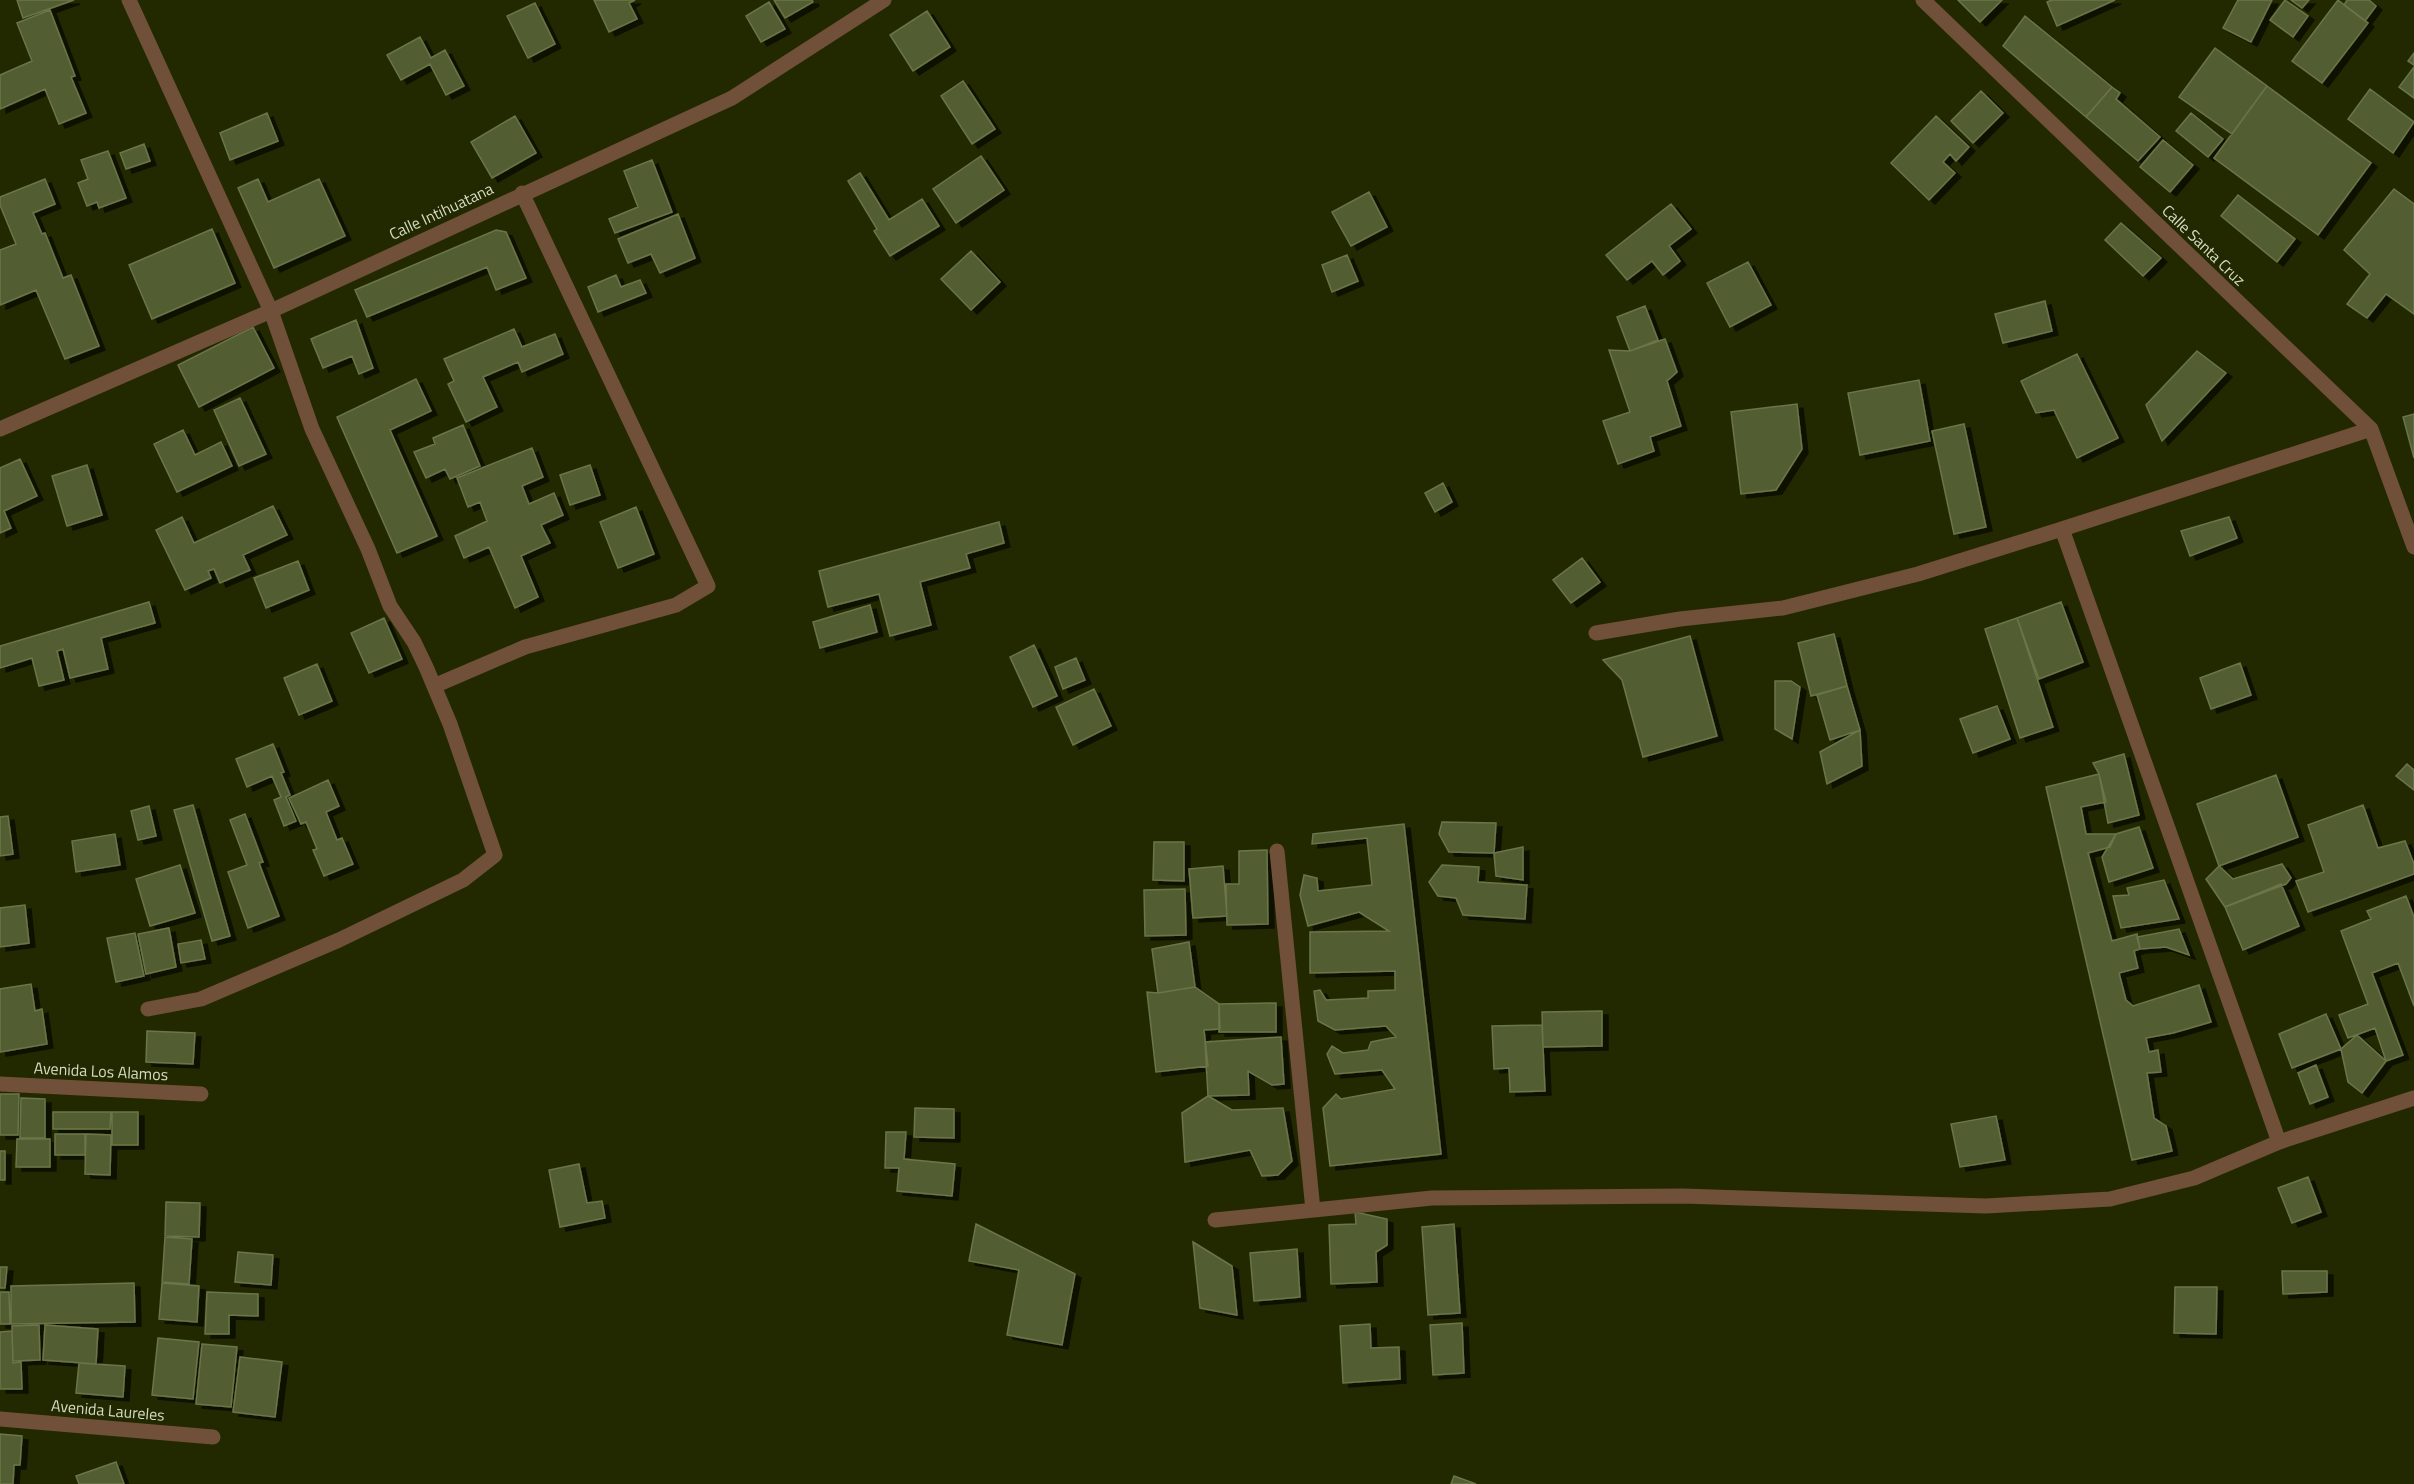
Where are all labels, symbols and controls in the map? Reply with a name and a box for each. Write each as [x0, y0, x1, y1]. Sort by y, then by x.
street label: Calle Intihuatana [385, 176, 497, 246]
street label: Calle Santa Cruz [2157, 199, 2251, 291]
street label: Avenida Los Alamos [33, 1055, 169, 1087]
street label: Avenida Laureles [50, 1393, 166, 1427]

